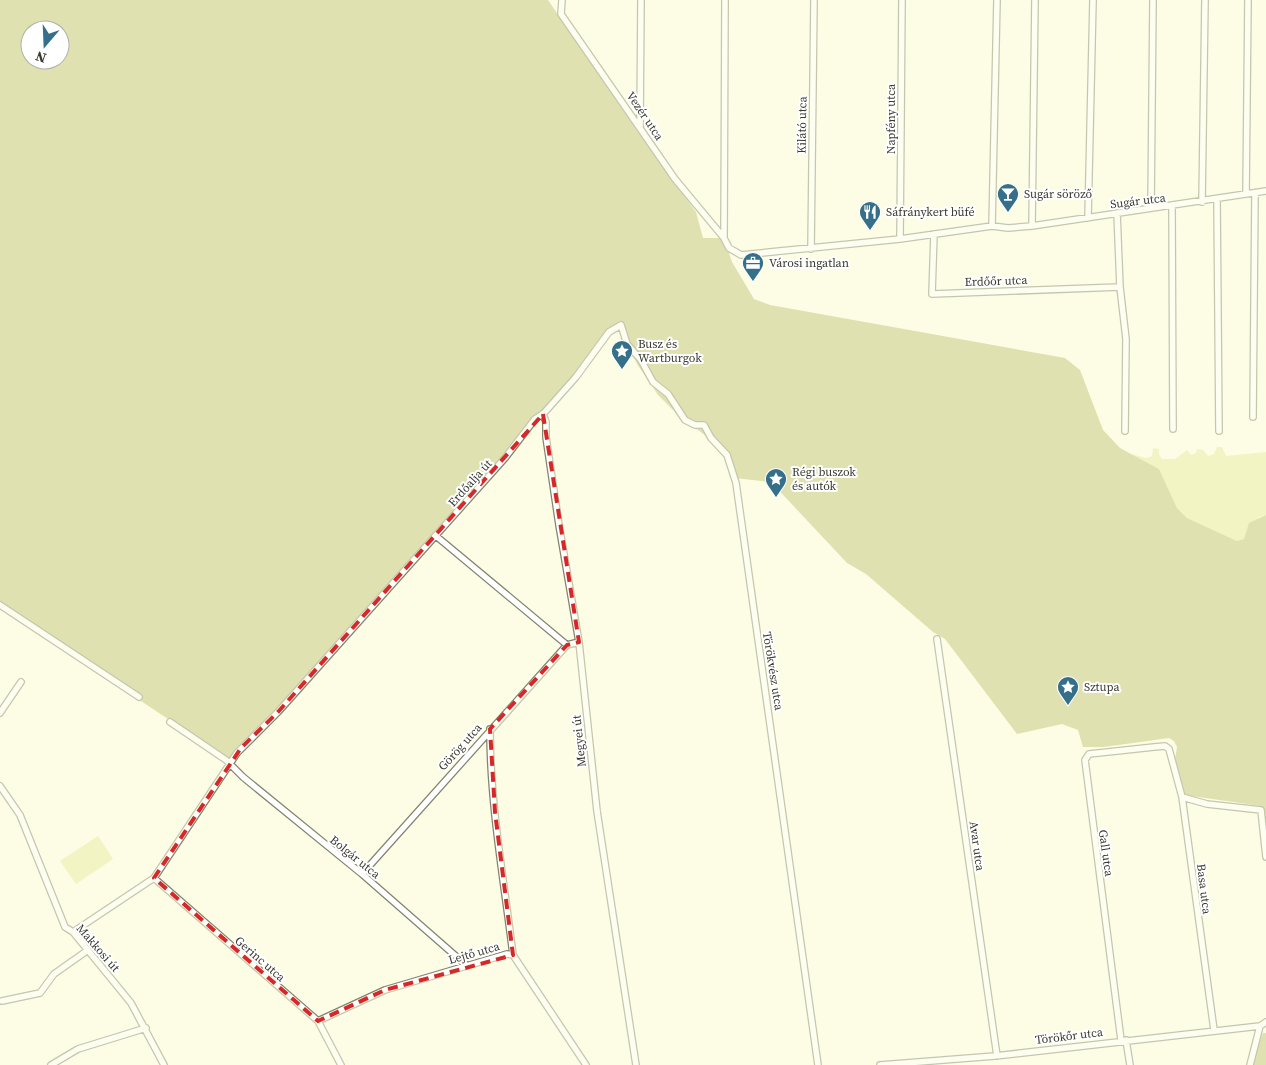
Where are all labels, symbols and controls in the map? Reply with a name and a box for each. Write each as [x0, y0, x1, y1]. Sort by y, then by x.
north arrow [20, 20, 70, 70]
text: N [33, 46, 49, 68]
street label: Napfény utca [883, 83, 899, 154]
street label: Vezér utca [623, 88, 668, 144]
street label: Kilátó utca [794, 95, 811, 154]
bar icon: Sugár söröző [996, 182, 1020, 213]
place label: Sugár söröző [1024, 186, 1093, 202]
street label: Sugár utca [1109, 190, 1167, 212]
restaurant icon: Sáfránykert büfé [858, 200, 882, 231]
place label: Sáfránykert büfé [886, 204, 975, 220]
office icon: Városi ingatlan [741, 251, 765, 282]
place label: Városi ingatlan [769, 255, 849, 271]
street label: Erdőőr utca [964, 272, 1029, 290]
place label: Busz és Wartburgok [638, 336, 702, 366]
place icon: Busz és Wartburgok [610, 339, 634, 370]
street label: Erdőalja út [445, 456, 496, 510]
place label: Régi buszok és autók [792, 464, 856, 494]
place icon: Régi buszok és autók [764, 467, 788, 498]
street label: Törökvész utca [759, 631, 787, 712]
place icon: Sztupa [1056, 675, 1080, 706]
place label: Sztupa [1084, 679, 1120, 695]
street label: Megyei út [568, 714, 590, 768]
street label: Görög utca [435, 719, 486, 774]
street label: Avar utca [966, 820, 989, 873]
street label: Gall utca [1095, 829, 1117, 878]
street label: Bolgár utca [327, 832, 384, 883]
street label: Basa utca [1193, 863, 1215, 916]
street label: Makkosi út [73, 921, 123, 975]
street label: Gerinc utca [231, 933, 289, 986]
street label: Lejtő utca [446, 938, 502, 968]
street label: Törökőr utca [1034, 1024, 1105, 1048]

